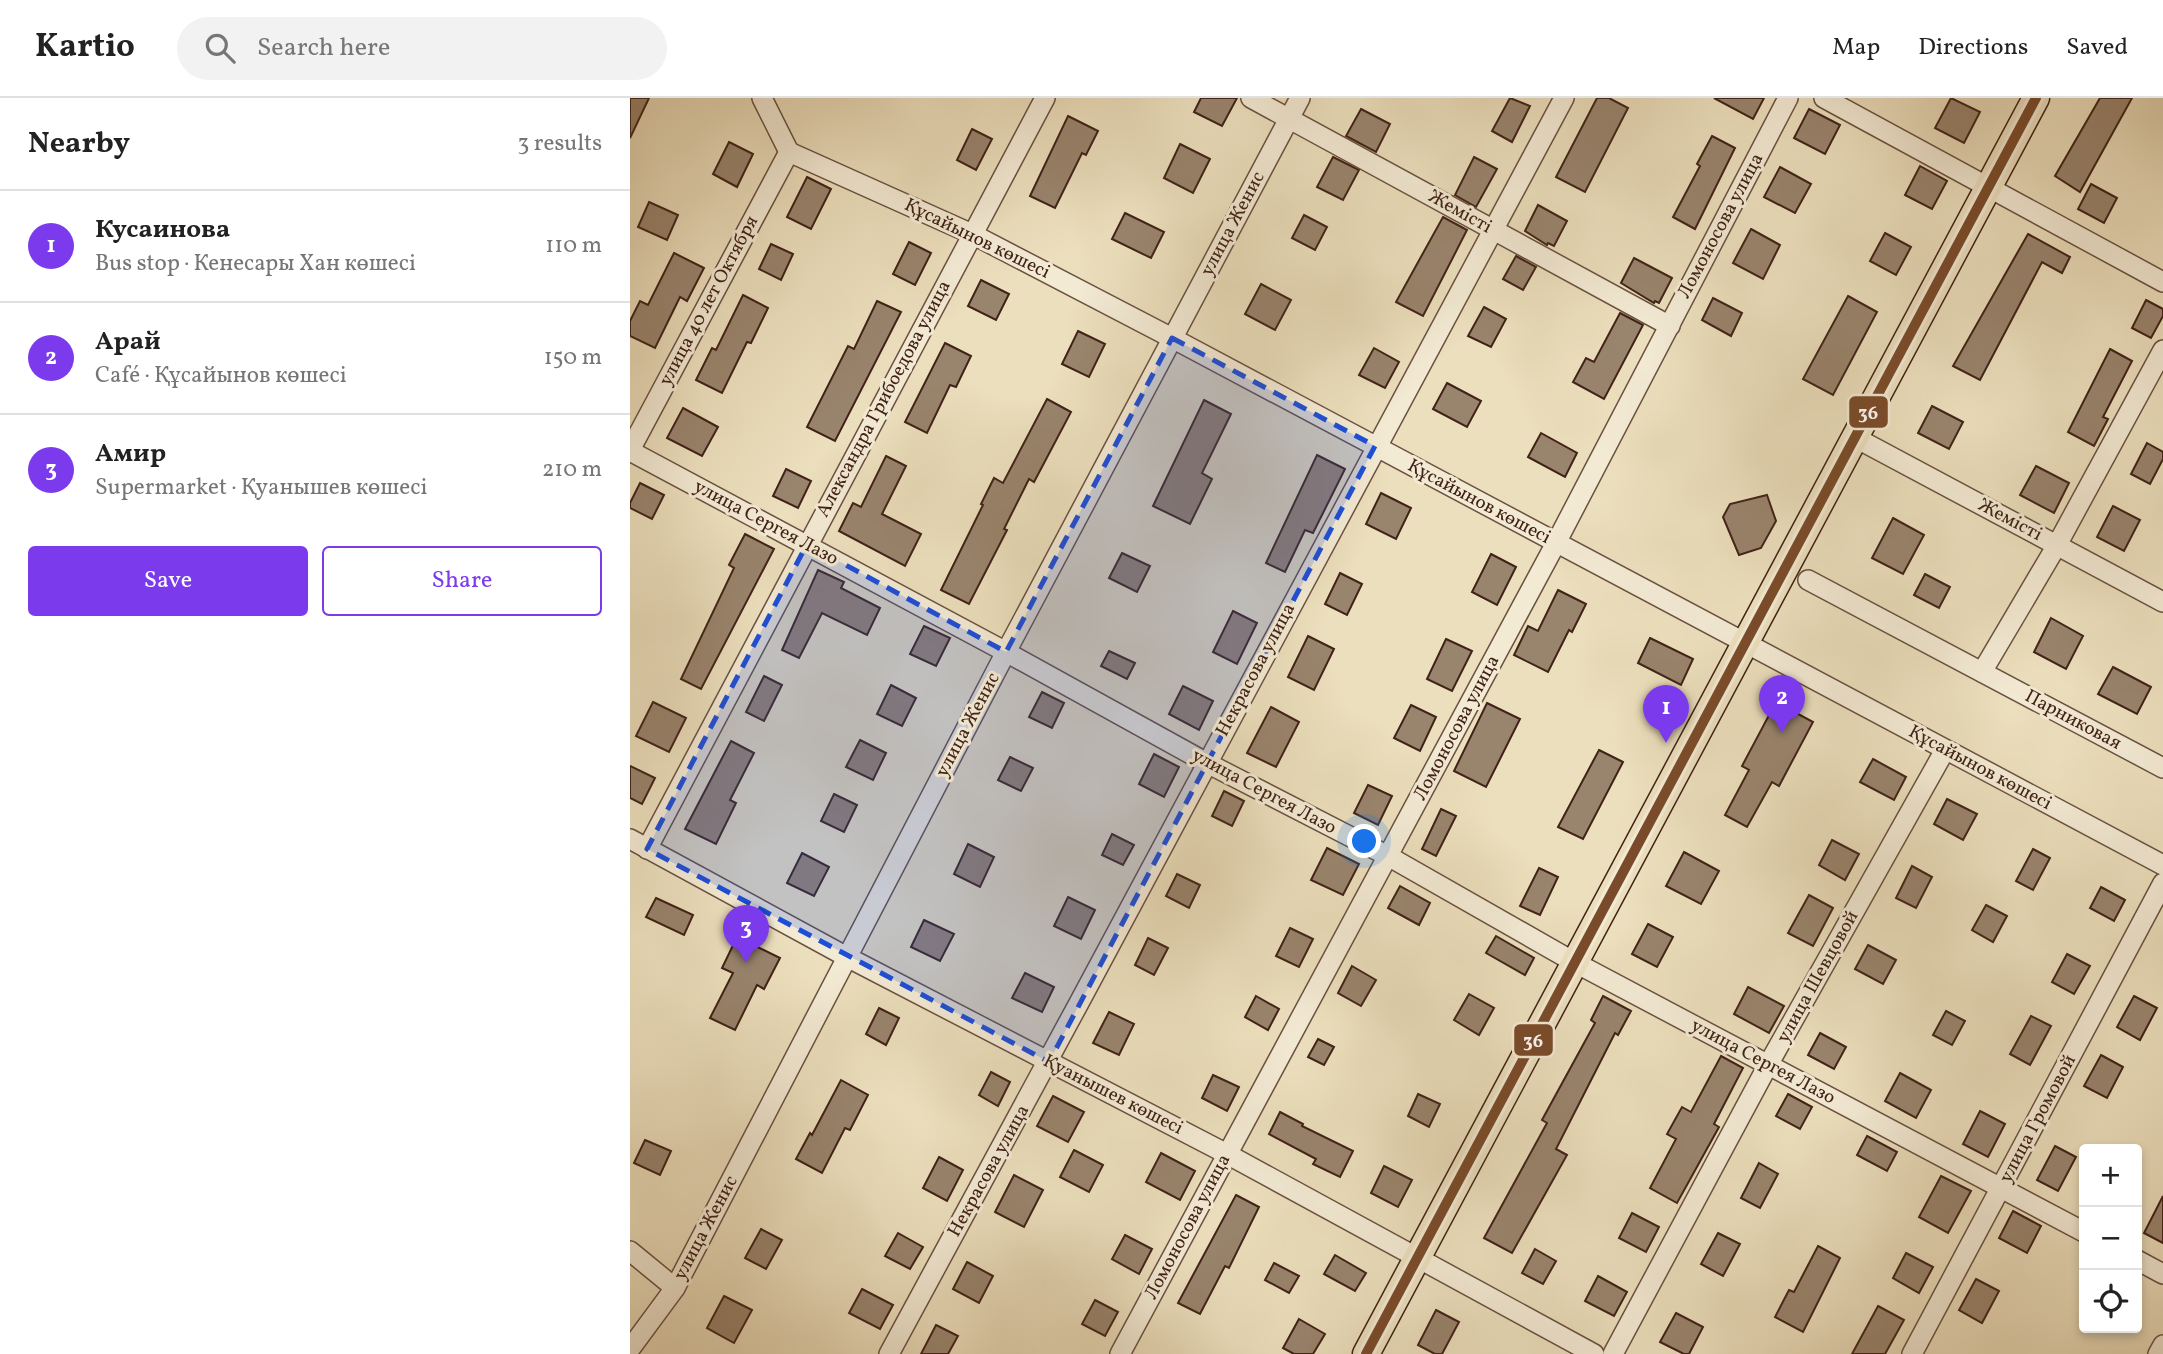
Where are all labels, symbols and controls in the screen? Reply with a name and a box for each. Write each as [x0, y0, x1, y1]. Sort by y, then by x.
search box [177, 17, 667, 80]
text: Kartio [35, 25, 135, 71]
icon: search [201, 29, 239, 67]
text: Search here [257, 30, 390, 66]
text: Map [1832, 31, 1880, 65]
text: Directions [1918, 31, 2028, 65]
text: Saved [2066, 31, 2128, 65]
text: Nearby [28, 123, 130, 165]
text: 3 results [517, 128, 602, 160]
street label: Ломоносова улица [1672, 149, 1770, 303]
street label: улица Женис [1195, 167, 1271, 281]
street label: Жемісті [1423, 184, 1497, 240]
street label: Құсайынов көшесі [900, 192, 1054, 286]
street label: улица 40 лет Октября [653, 211, 765, 391]
text: Кусаинова [95, 212, 230, 248]
text: 1 [46, 230, 56, 262]
text: 110 m [545, 230, 602, 262]
text: Bus stop · Кенесары Хан көшесі [95, 248, 416, 280]
street label: Александра Грибоедова улица [810, 276, 958, 522]
text: Арай [95, 324, 161, 360]
text: 2 [45, 342, 57, 374]
text: 150 m [544, 342, 602, 374]
text: Café · Құсайынов көшесі [95, 360, 347, 392]
line badge: 36 [1848, 395, 1889, 429]
text: 36 [1858, 401, 1878, 427]
text: Амир [95, 436, 166, 472]
street label: Құсайынов көшесі [1403, 453, 1556, 551]
text: 3 [45, 454, 57, 486]
text: 210 m [542, 454, 602, 486]
text: Supermarket · Қуанышев көшесі [95, 472, 427, 504]
street label: улица Сергея Лазо [689, 474, 843, 572]
street label: Жемісті [1973, 492, 2047, 548]
button: Save [28, 546, 308, 616]
button: Share [322, 546, 602, 616]
street label: Некрасова улица [1210, 599, 1302, 741]
street label: Ломоносова улица [1408, 651, 1506, 805]
street label: улица Женис [930, 668, 1006, 782]
pin: 2 [1759, 675, 1805, 733]
street label: Парниковая [2020, 684, 2126, 756]
pin: 1 [1643, 685, 1689, 743]
street label: Құсайынов көшесі [1904, 719, 2057, 817]
street label: улица Сергея Лазо [1187, 743, 1341, 841]
your location [1347, 824, 1381, 858]
pin: 3 [723, 905, 769, 963]
street label: улица Шевцовой [1771, 906, 1865, 1048]
street label: улица Сергея Лазо [1686, 1013, 1840, 1111]
line badge: 36 [1513, 1023, 1554, 1057]
text: 36 [1523, 1029, 1543, 1055]
street label: Қуанышев көшесі [1038, 1048, 1188, 1142]
street label: улица Громовой [1993, 1050, 2083, 1188]
street label: Некрасова улица [942, 1100, 1036, 1242]
map controls [2079, 1144, 2142, 1333]
button: + [2079, 1144, 2142, 1207]
street label: Ломоносова улица [1139, 1150, 1237, 1304]
street label: улица Женис [668, 1171, 744, 1285]
button: − [2079, 1207, 2142, 1270]
button: locate [2079, 1270, 2142, 1333]

